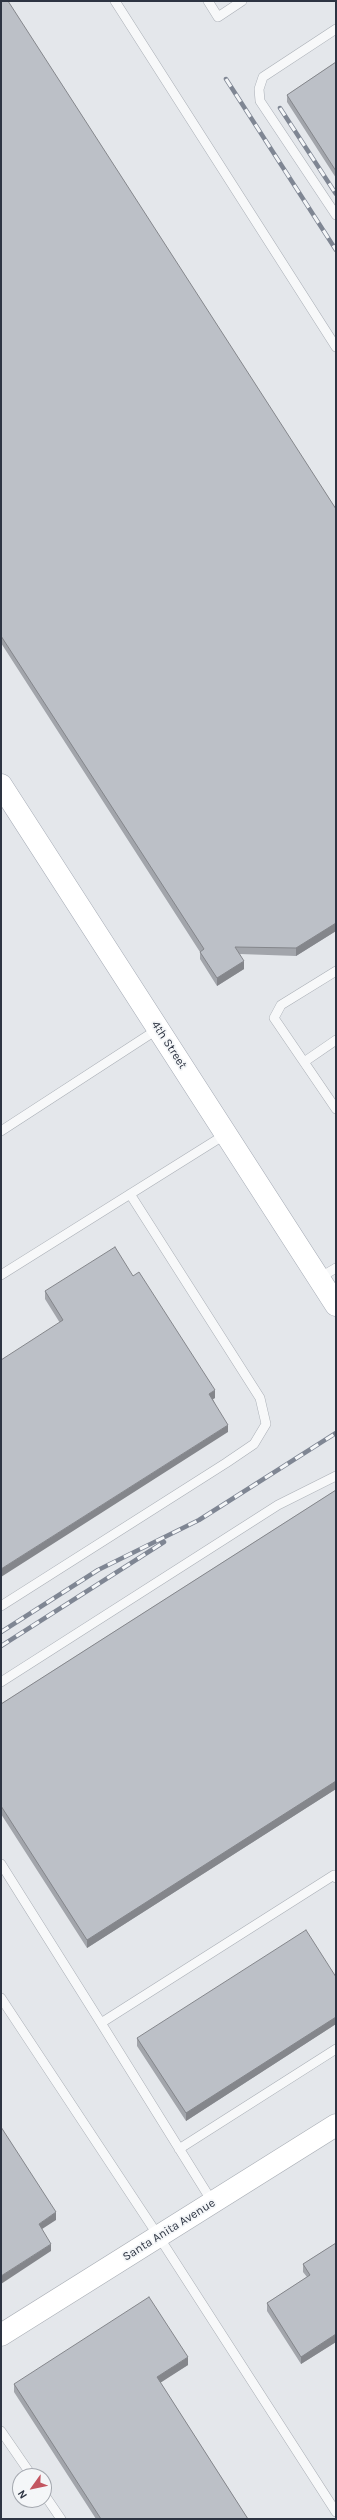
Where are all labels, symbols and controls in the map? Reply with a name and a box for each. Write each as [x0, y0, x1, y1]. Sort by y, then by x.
street label: 4th Street [148, 1018, 190, 1072]
street label: Santa Anita Avenue [120, 2196, 218, 2264]
north arrow [12, 2468, 52, 2508]
text: N [15, 2487, 30, 2501]

